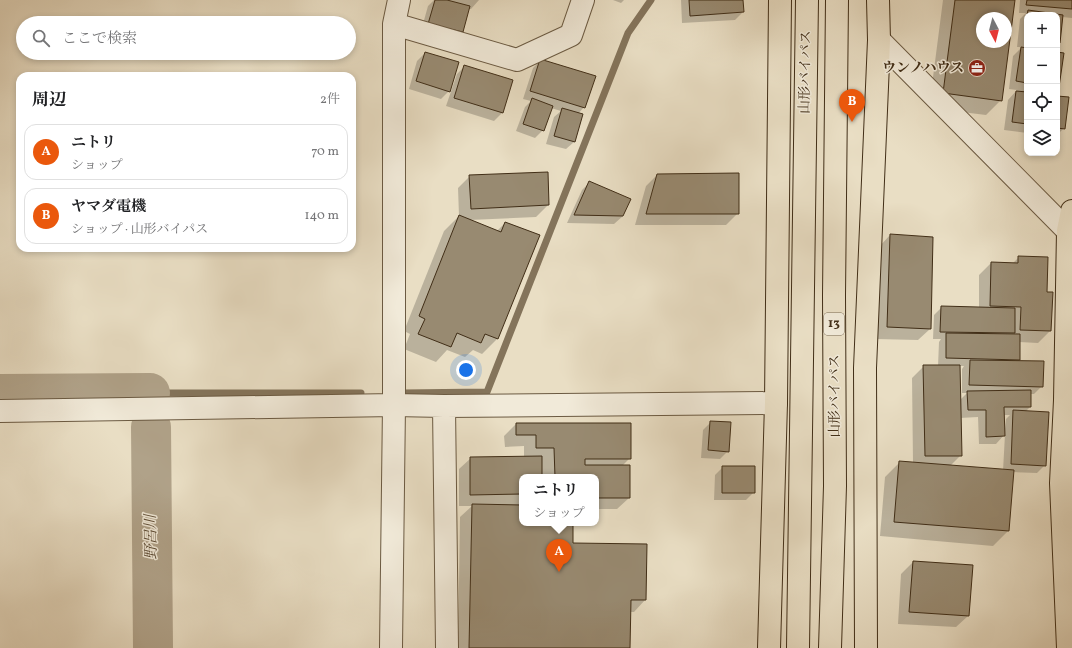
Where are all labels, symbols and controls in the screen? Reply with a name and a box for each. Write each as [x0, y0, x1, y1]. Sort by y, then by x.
north arrow [976, 12, 1012, 48]
map controls [1024, 12, 1060, 156]
button: + [1024, 12, 1060, 48]
search box [16, 16, 356, 60]
icon: search [30, 27, 52, 49]
text: ここで検索 [62, 29, 137, 50]
street label: 山形バイパス [796, 30, 816, 114]
button: − [1024, 48, 1060, 84]
office icon: ウンノハウス [967, 58, 987, 78]
place label: ウンノハウス [882, 59, 964, 78]
button: locate [1024, 84, 1060, 120]
text: 周辺 [32, 89, 66, 112]
pin: B [839, 89, 865, 122]
text: 2件 [320, 91, 340, 109]
button: layers [1024, 120, 1060, 156]
text: ニトリ [71, 133, 116, 154]
text: A [41, 143, 51, 161]
text: 70 m [311, 143, 339, 161]
text: ショップ [71, 157, 123, 175]
text: ヤマダ電機 [71, 197, 146, 218]
text: B [42, 207, 50, 225]
text: 140 m [305, 207, 339, 225]
text: ショップ · 山形バイパス [71, 221, 208, 239]
road number: 13 [824, 313, 844, 335]
street label: 山形バイパス [826, 354, 845, 438]
your location [456, 360, 476, 380]
popup [519, 474, 599, 526]
text: ニトリ [533, 481, 578, 502]
text: ショップ [533, 505, 585, 523]
water label: 野呂川 [141, 512, 163, 560]
pin: A [546, 539, 572, 572]

